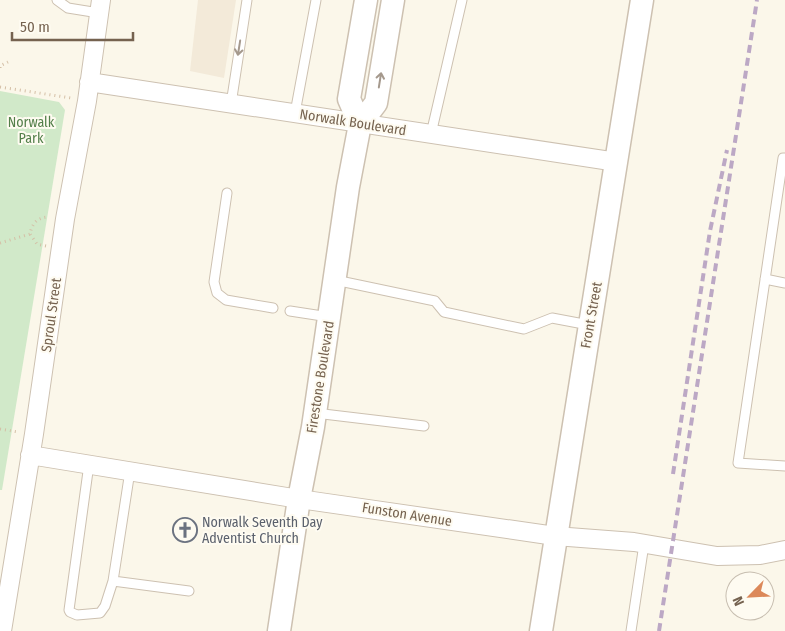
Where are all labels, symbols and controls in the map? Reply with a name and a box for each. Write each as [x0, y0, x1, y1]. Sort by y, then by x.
scale bar [12, 10, 134, 42]
text: 50 m [20, 18, 50, 36]
one-way arrow [234, 40, 244, 56]
one-way arrow [375, 73, 385, 89]
street label: Norwalk Boulevard [298, 106, 407, 139]
park label: Norwalk Park [8, 114, 55, 147]
street label: Sproul Street [38, 276, 65, 353]
street label: Front Street [577, 280, 606, 350]
street label: Firestone Boulevard [303, 320, 338, 435]
street label: Funston Avenue [361, 499, 453, 530]
place label: Norwalk Seventh Day Adventist Church [202, 514, 323, 547]
church icon: Norwalk Seventh Day Adventist Church [172, 517, 198, 543]
north arrow [725, 571, 775, 621]
text: N [729, 594, 748, 608]

